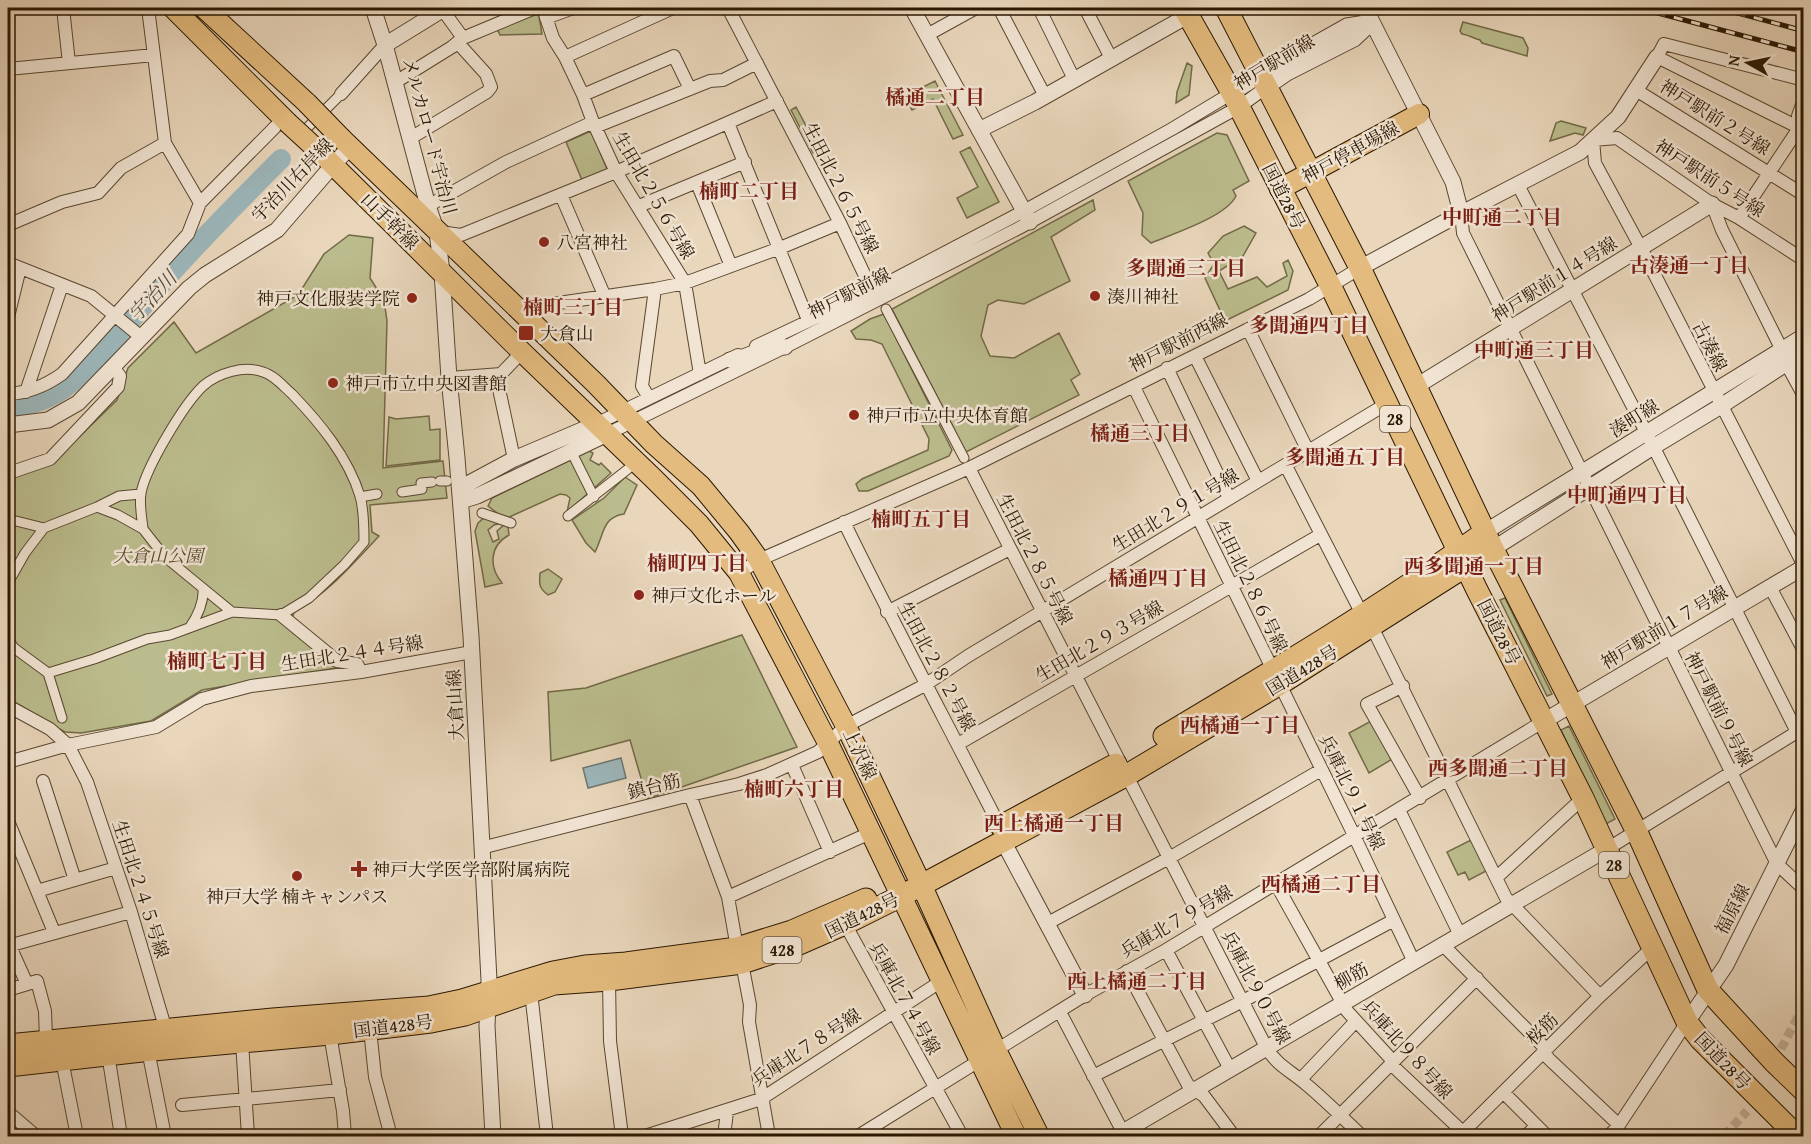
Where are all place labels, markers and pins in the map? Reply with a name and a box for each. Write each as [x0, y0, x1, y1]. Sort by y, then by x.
place label: 八宮神社 [556, 229, 628, 256]
marker: 八宮神社 [537, 235, 551, 249]
place label: 湊川神社 [1107, 283, 1179, 310]
place label: 神戸文化服装学院 [256, 285, 400, 312]
marker: 湊川神社 [1088, 289, 1102, 303]
marker: 神戸文化服装学院 [405, 291, 419, 305]
place label: 大倉山 [540, 320, 594, 347]
marker: 大倉山 [517, 324, 535, 342]
place label: 神戸市立中央図書館 [345, 370, 507, 397]
marker: 神戸市立中央図書館 [326, 376, 340, 390]
place label: 神戸市立中央体育館 [866, 402, 1028, 429]
marker: 神戸市立中央体育館 [847, 408, 861, 422]
place label: 神戸文化ホール [651, 582, 777, 609]
marker: 神戸文化ホール [632, 588, 646, 602]
place label: 神戸大学医学部附属病院 [372, 856, 570, 883]
marker: 神戸大学医学部附属病院 [350, 860, 368, 878]
marker: 神戸大学 楠キャンパス [290, 869, 304, 883]
place label: 神戸大学 楠キャンパス [206, 883, 388, 910]

